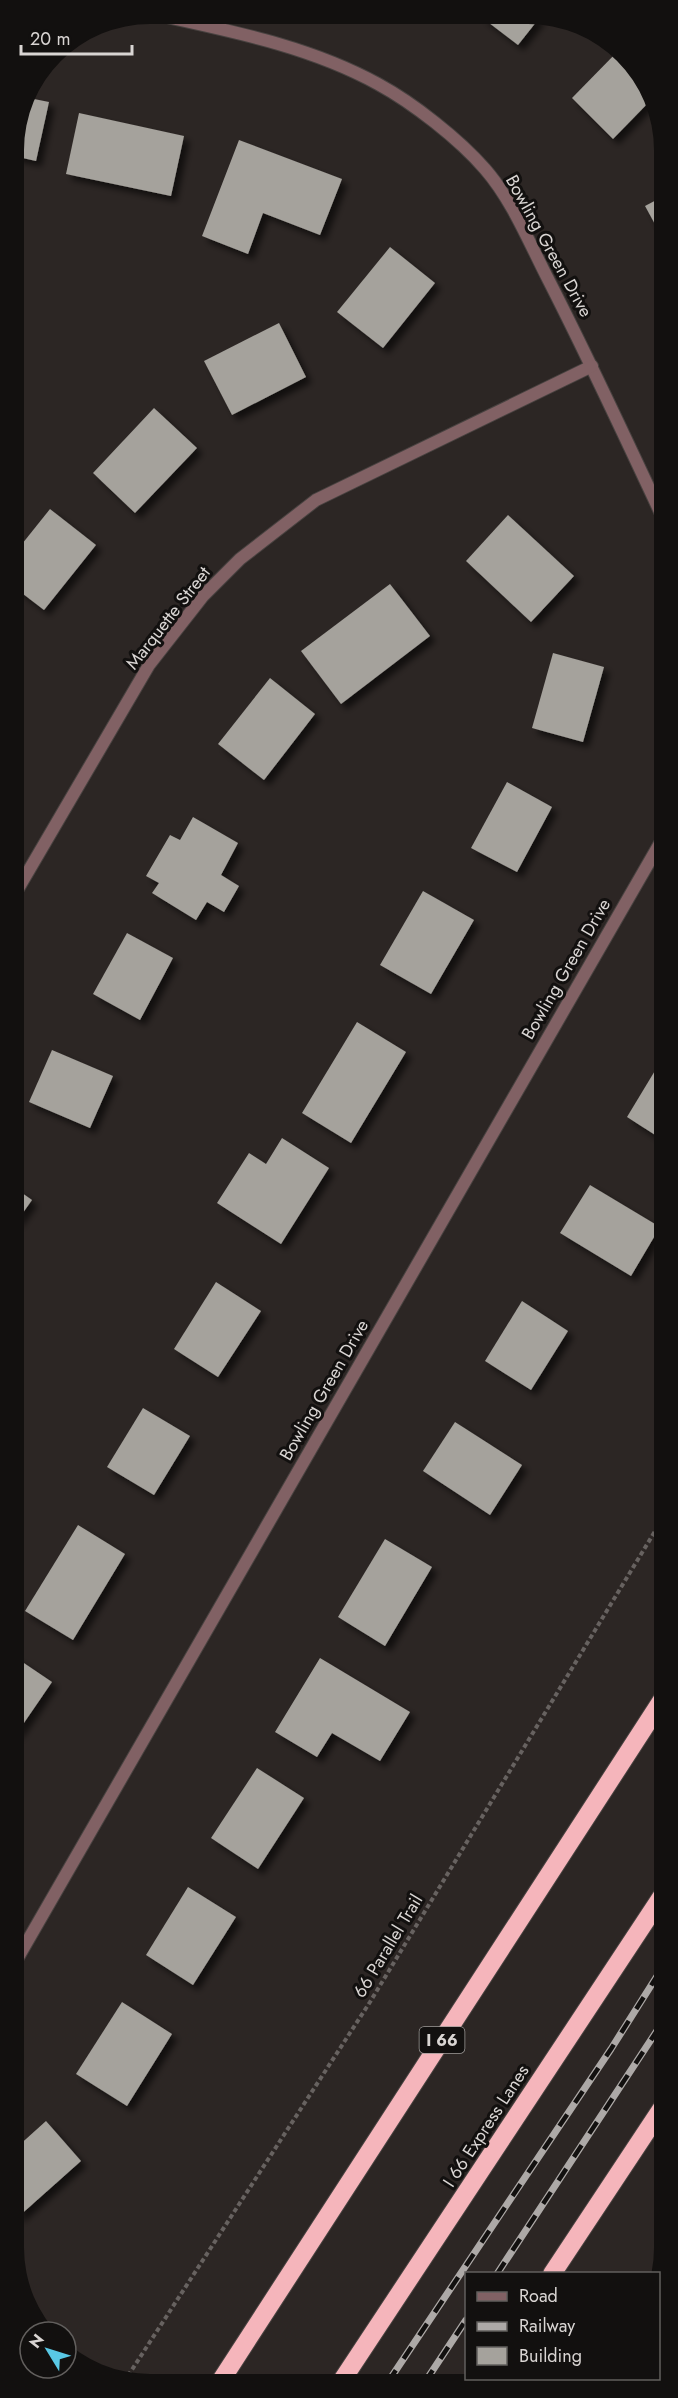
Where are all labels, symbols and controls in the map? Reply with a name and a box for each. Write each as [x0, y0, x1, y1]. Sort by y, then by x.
scale bar [21, 18, 132, 56]
text: 20 m [30, 26, 70, 52]
street label: Bowling Green Drive [499, 170, 599, 322]
street label: Marquette Street [119, 560, 217, 675]
street label: Bowling Green Drive [515, 894, 617, 1044]
street label: Bowling Green Drive [273, 1315, 375, 1465]
street label: 66 Parallel Trail [347, 1889, 429, 2003]
road number: I 66 [420, 2027, 464, 2053]
street label: I 66 Express Lanes [437, 2060, 535, 2192]
legend [465, 2272, 660, 2380]
text: Road [519, 2283, 558, 2309]
text: Railway [519, 2313, 575, 2339]
north arrow [18, 2320, 78, 2380]
text: N [24, 2329, 50, 2353]
text: Building [519, 2343, 582, 2369]

